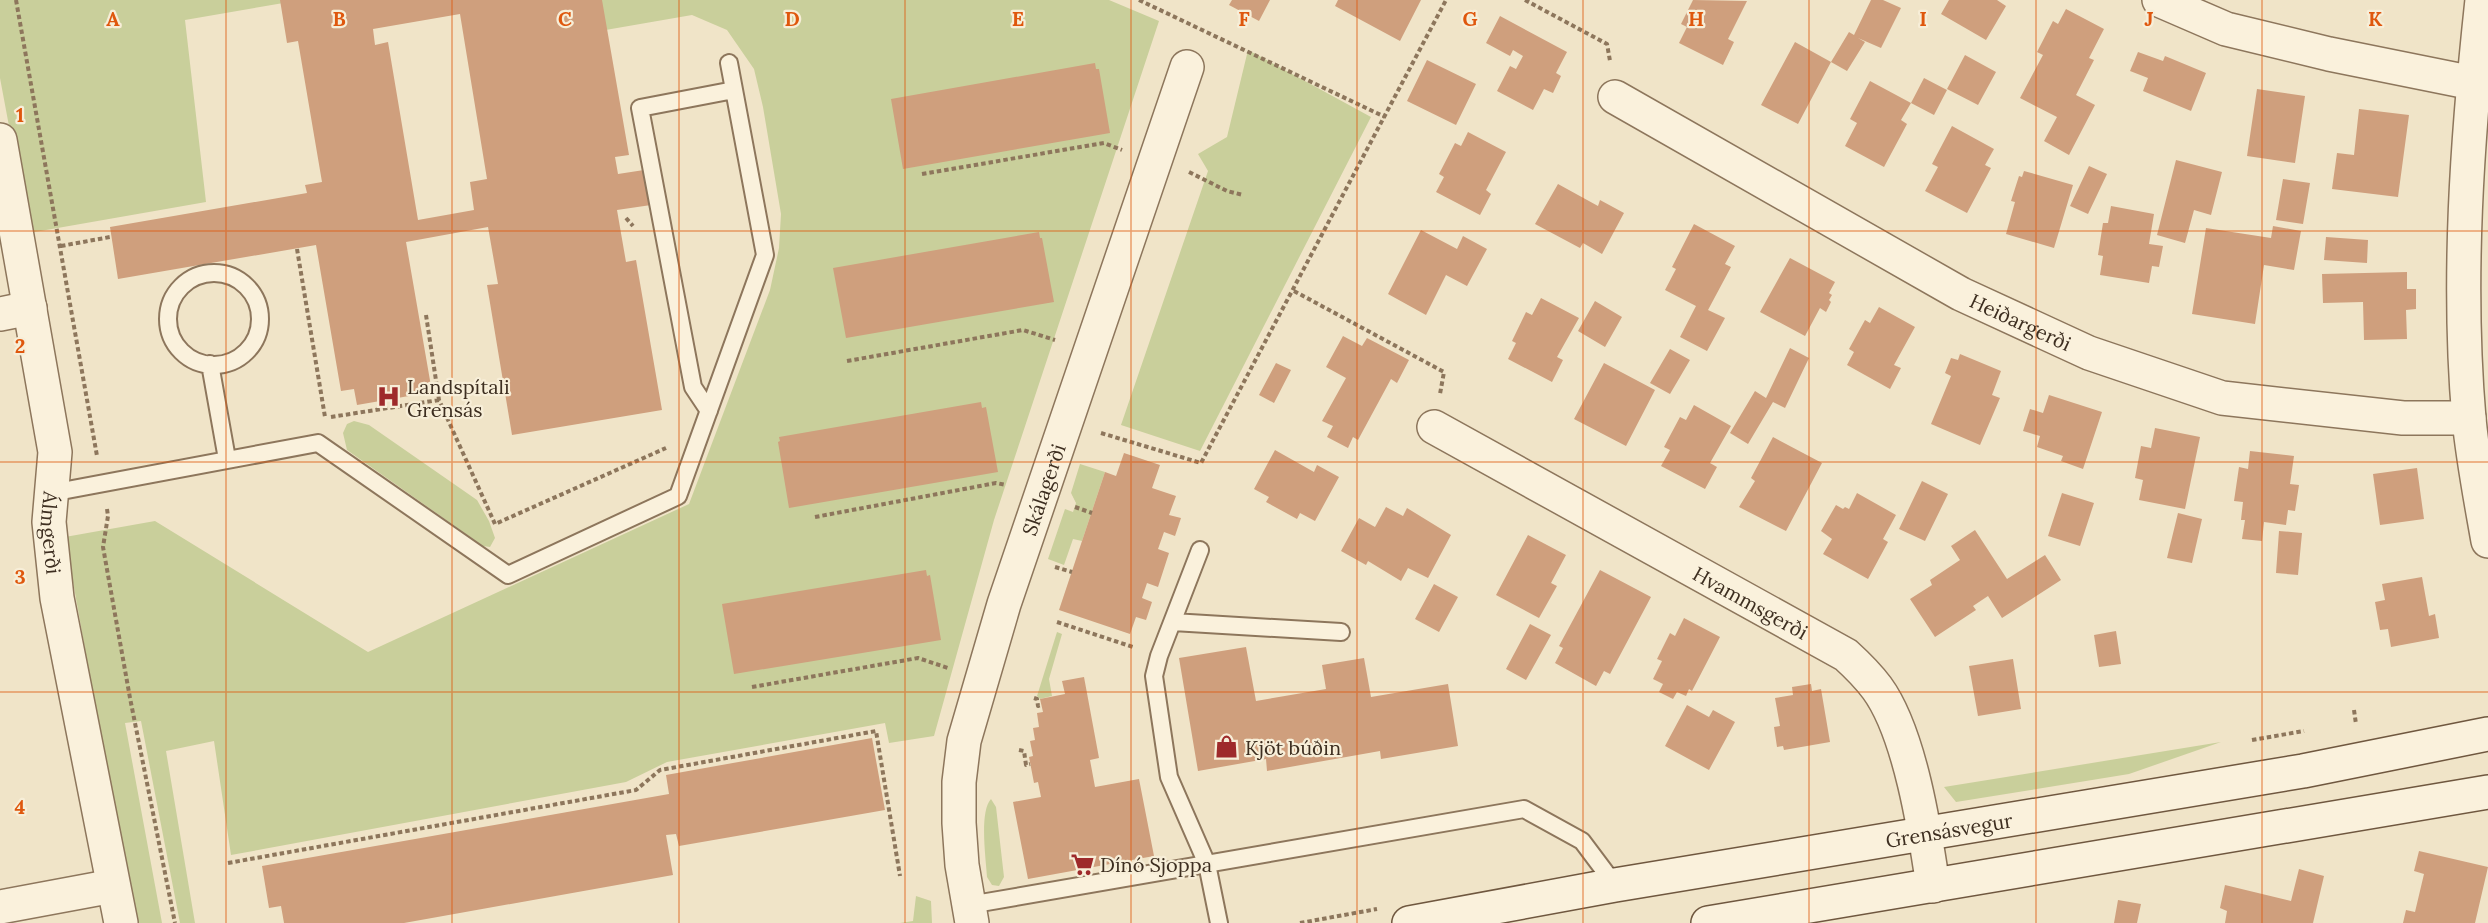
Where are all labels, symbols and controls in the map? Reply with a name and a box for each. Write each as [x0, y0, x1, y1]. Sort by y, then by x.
text: A [106, 6, 120, 31]
text: B [332, 6, 346, 31]
text: C [558, 6, 572, 31]
text: D [784, 6, 800, 31]
text: E [1012, 6, 1024, 31]
text: F [1238, 6, 1250, 31]
text: G [1462, 6, 1478, 31]
text: H [1688, 6, 1704, 31]
text: I [1919, 6, 1927, 31]
text: J [2144, 6, 2154, 31]
text: K [2368, 6, 2383, 31]
text: 1 [16, 102, 24, 127]
street label: Heiðargerði [1966, 287, 2075, 356]
text: 2 [15, 333, 25, 358]
place label: Landspítali Grensás [407, 374, 510, 422]
hospital icon: Landspítali Grensás [376, 384, 402, 410]
street label: Skálagerði [1016, 440, 1070, 539]
street label: Álmgerði [36, 489, 67, 575]
street label: Hvammsgerði [1689, 560, 1813, 644]
text: 3 [14, 564, 26, 589]
shop icon: Kjöt búðin [1214, 734, 1240, 760]
place label: Kjöt búðin [1245, 735, 1341, 760]
text: 4 [15, 794, 26, 819]
street label: Grensásvegur [1884, 807, 2015, 852]
supermarket icon: Dínó Sjoppa [1069, 851, 1095, 877]
place label: Dínó Sjoppa [1100, 852, 1212, 877]

